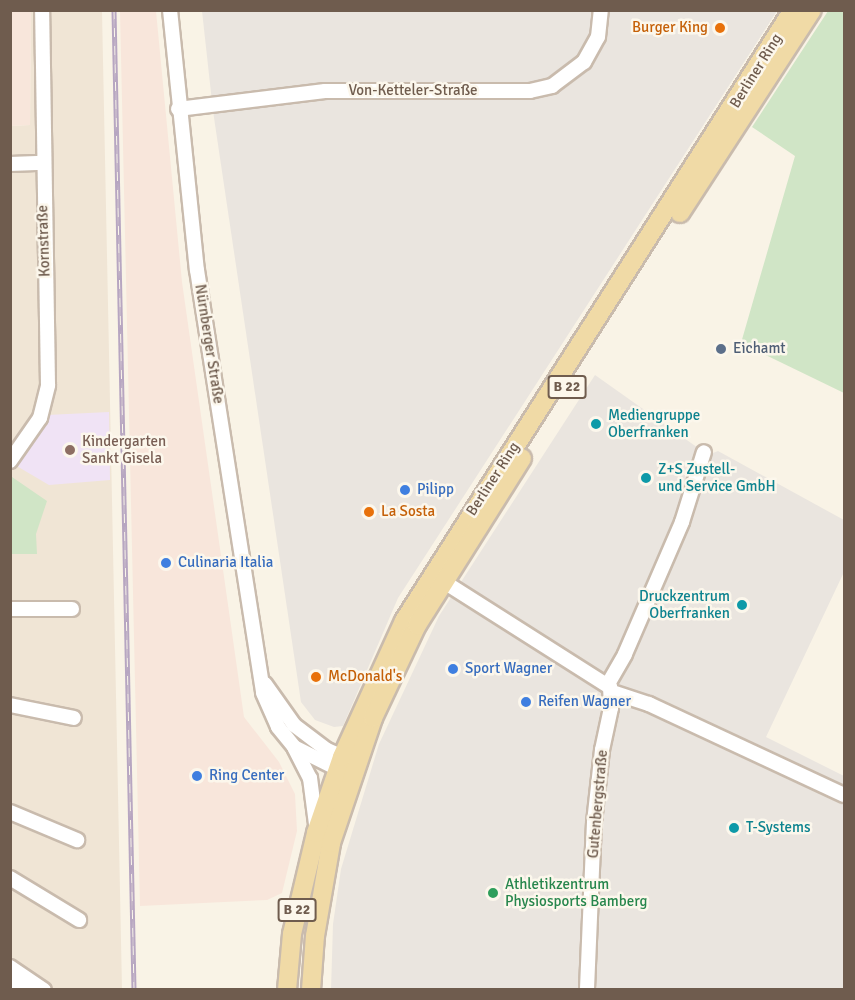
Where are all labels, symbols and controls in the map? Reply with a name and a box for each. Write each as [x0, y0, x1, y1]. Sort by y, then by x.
place label: Burger King [632, 19, 708, 37]
marker: Burger King [713, 21, 727, 35]
street label: Berliner Ring [726, 31, 786, 111]
street label: Von-Ketteler-Straße [348, 82, 478, 100]
street label: Kornstraße [34, 205, 54, 277]
street label: Nürnberger Straße [191, 283, 227, 405]
place label: Eichamt [733, 340, 786, 358]
marker: Eichamt [714, 342, 728, 356]
road number: B 22 [548, 376, 586, 398]
place label: Mediengruppe Oberfranken [608, 406, 700, 441]
marker: Mediengruppe Oberfranken [589, 417, 603, 431]
place label: Kindergarten Sankt Gisela [82, 432, 166, 467]
street label: Berliner Ring [463, 439, 523, 519]
marker: Kindergarten Sankt Gisela [63, 443, 77, 457]
place label: Z+S Zustell- und Service GmbH [658, 460, 776, 495]
marker: Z+S Zustell- und Service GmbH [639, 471, 653, 485]
place label: Pilipp [417, 481, 454, 499]
marker: Pilipp [398, 483, 412, 497]
place label: La Sosta [381, 503, 435, 521]
marker: La Sosta [362, 505, 376, 519]
place label: Culinaria Italia [178, 554, 273, 572]
marker: Culinaria Italia [159, 556, 173, 570]
place label: Druckzentrum Oberfranken [639, 587, 730, 622]
marker: Druckzentrum Oberfranken [735, 598, 749, 612]
place label: Sport Wagner [465, 660, 552, 678]
marker: Sport Wagner [446, 662, 460, 676]
place label: McDonald's [328, 668, 402, 686]
marker: McDonald's [309, 670, 323, 684]
place label: Reifen Wagner [538, 693, 631, 711]
marker: Reifen Wagner [519, 695, 533, 709]
street label: Gutenbergstraße [584, 749, 612, 859]
place label: Ring Center [209, 767, 284, 785]
marker: Ring Center [190, 769, 204, 783]
place label: T-Systems [746, 819, 811, 837]
marker: T-Systems [727, 821, 741, 835]
place label: Athletikzentrum Physiosports Bamberg [505, 875, 648, 910]
marker: Athletikzentrum Physiosports Bamberg [486, 886, 500, 900]
road number: B 22 [278, 899, 316, 921]

